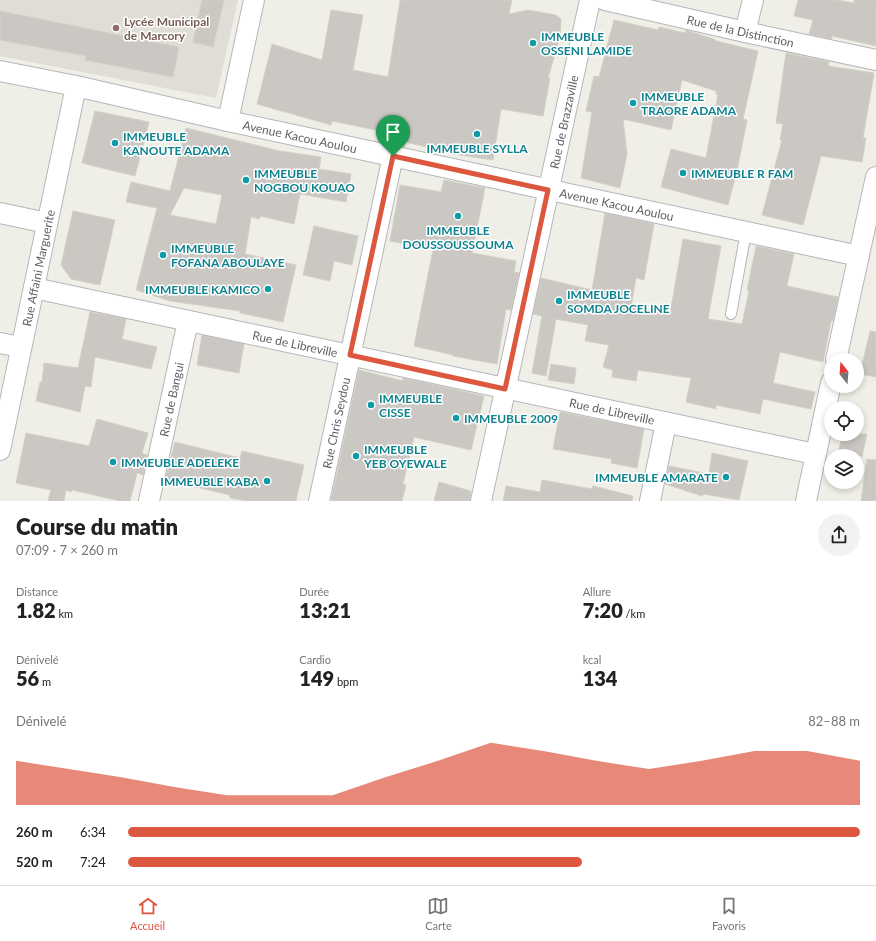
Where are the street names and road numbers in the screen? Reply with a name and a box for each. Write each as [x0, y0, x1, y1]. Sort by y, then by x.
street label: Rue de la Distinction [686, 11, 796, 50]
street label: Rue de Brazzaville [546, 74, 581, 170]
street label: Avenue Kacou Aoulou [241, 117, 358, 156]
street label: Avenue Kacou Aoulou [558, 185, 675, 224]
street label: Rue Affaini Marguerite [19, 208, 57, 328]
street label: Rue de Libreville [251, 327, 339, 360]
street label: Rue de Bangui [156, 361, 186, 438]
street label: Rue Chris Seydou [319, 376, 353, 470]
street label: Rue de Libreville [568, 395, 656, 427]

